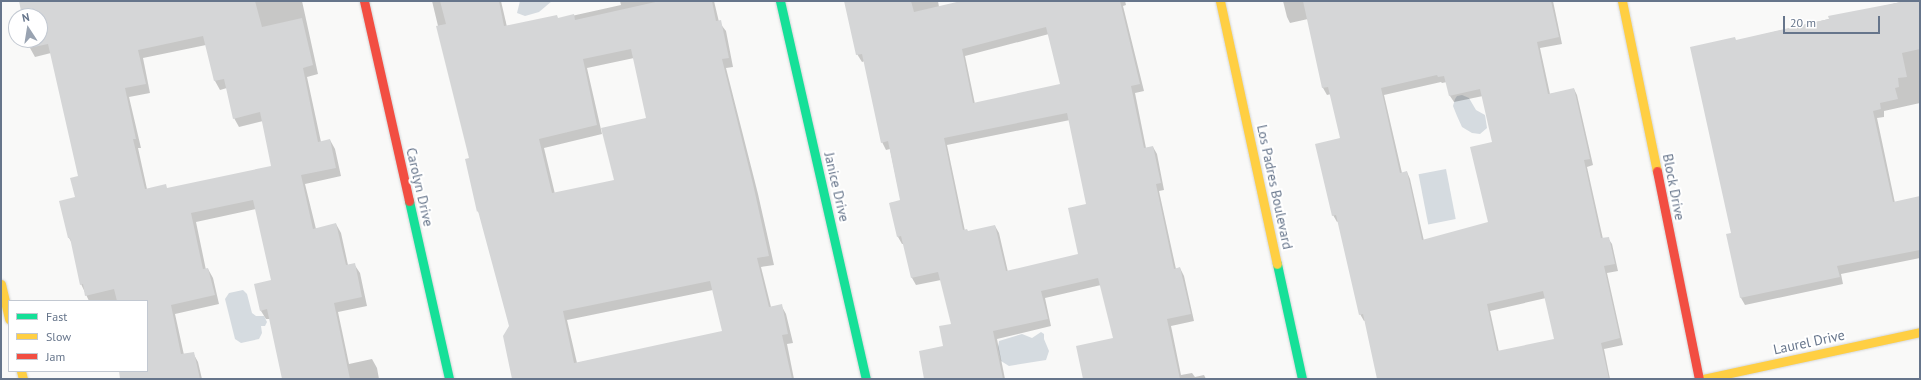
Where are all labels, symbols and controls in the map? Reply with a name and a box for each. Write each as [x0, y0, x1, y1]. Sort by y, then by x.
north arrow [8, 8, 48, 48]
scale bar [1785, 8, 1882, 34]
text: N [21, 10, 31, 25]
text: 20 m [1790, 15, 1816, 30]
street label: Los Padres Boulevard [1254, 123, 1296, 251]
street label: Carolyn Drive [403, 146, 437, 228]
street label: Janice Drive [821, 151, 853, 223]
street label: Block Drive [1659, 152, 1689, 222]
legend [8, 300, 148, 372]
text: Fast [46, 309, 67, 324]
street label: Laurel Drive [1772, 326, 1846, 358]
text: Slow [46, 329, 71, 344]
text: Jam [46, 349, 65, 364]

